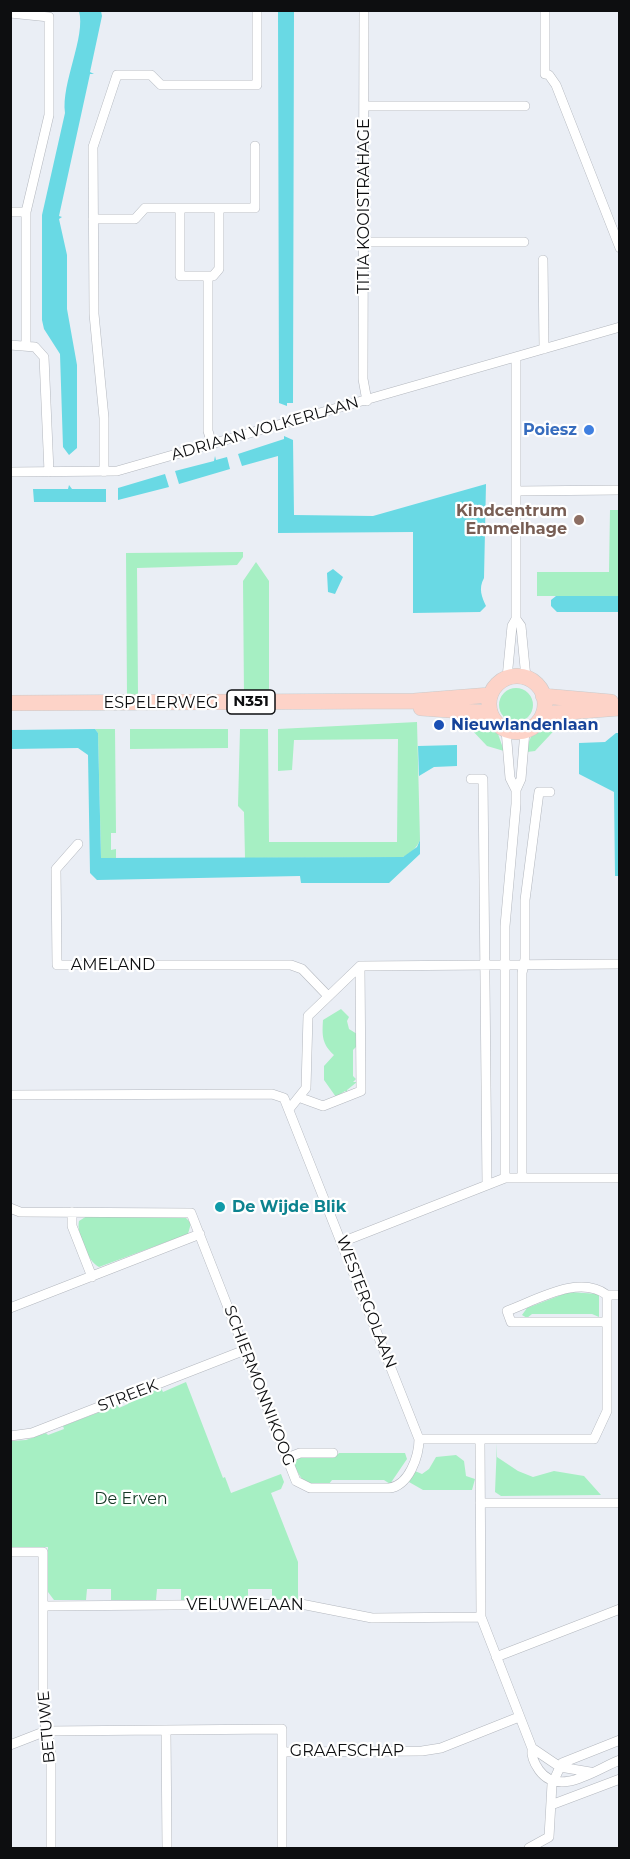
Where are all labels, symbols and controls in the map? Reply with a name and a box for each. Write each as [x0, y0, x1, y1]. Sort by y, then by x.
street label: TITIA KOOISTRAHAGE [354, 118, 374, 294]
street label: ADRIAAN VOLKERLAAN [169, 393, 361, 465]
place label: Poiesz [523, 420, 577, 440]
marker: Poiesz [582, 423, 596, 437]
place label: Kindcentrum Emmelhage [456, 501, 567, 539]
marker: Kindcentrum Emmelhage [572, 513, 586, 527]
road number: N351 [227, 690, 275, 714]
street label: ESPELERWEG [104, 693, 218, 713]
place label: Nieuwlandenlaan [451, 715, 598, 735]
marker: Nieuwlandenlaan [432, 718, 446, 732]
street label: AMELAND [71, 955, 155, 975]
place label: De Wijde Blik [232, 1197, 346, 1217]
marker: De Wijde Blik [213, 1200, 227, 1214]
street label: WESTERGOLAAN [332, 1233, 400, 1371]
street label: SCHIERMONNIKOOG [219, 1303, 299, 1469]
street label: STREEK [95, 1376, 161, 1416]
park label: De Erven [94, 1489, 168, 1509]
street label: VELUWELAAN [186, 1595, 304, 1615]
street label: BETUWE [34, 1690, 60, 1764]
street label: GRAAFSCHAP [290, 1741, 404, 1761]

